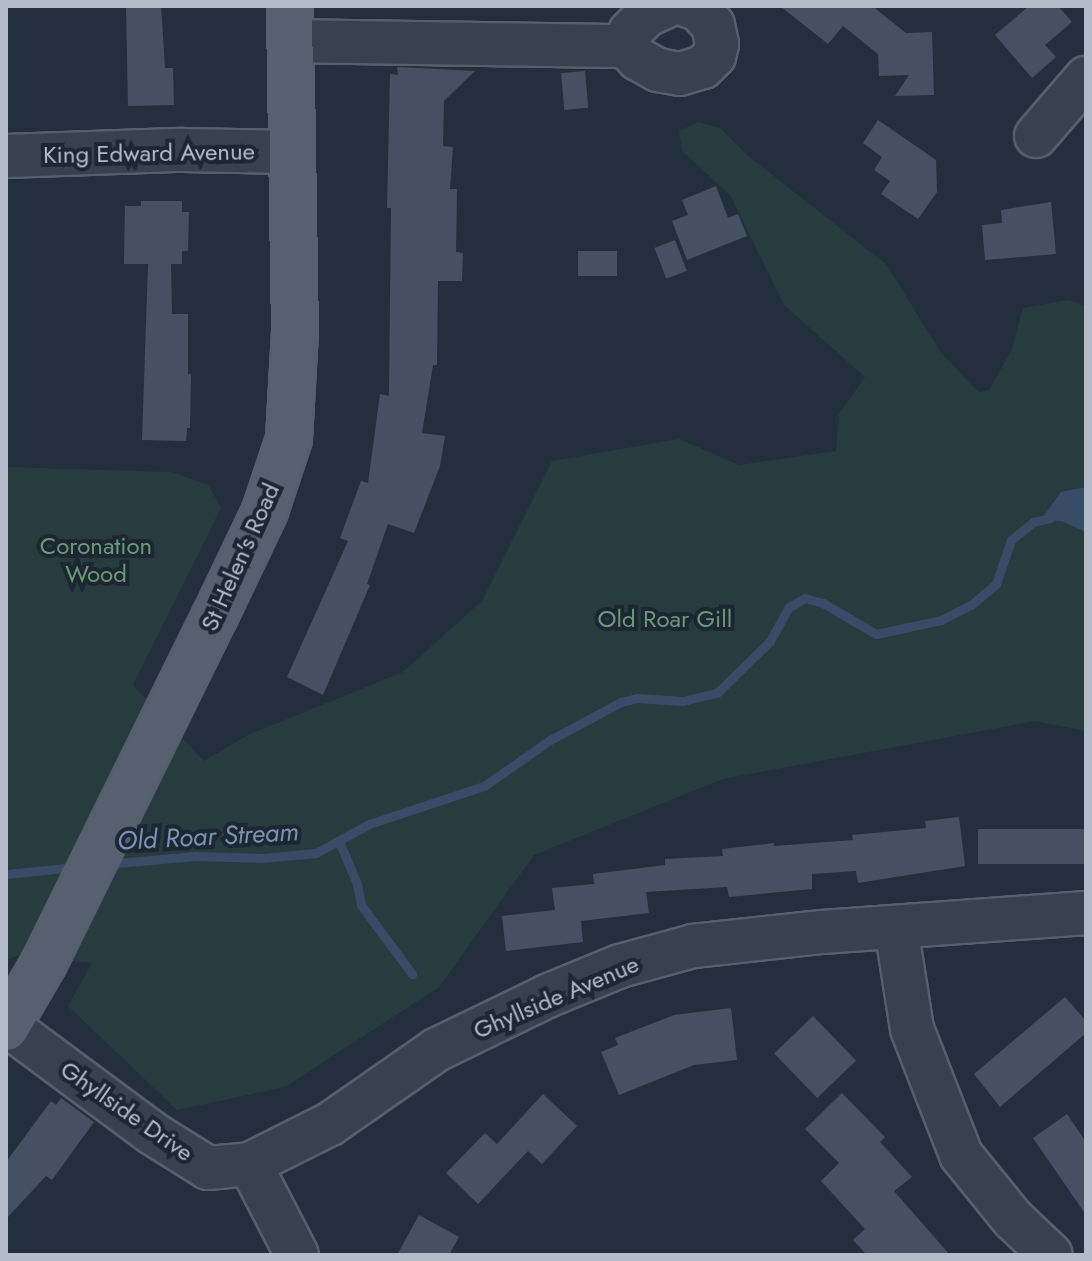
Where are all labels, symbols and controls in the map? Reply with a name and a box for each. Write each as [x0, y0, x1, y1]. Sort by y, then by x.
street label: King Edward Avenue [43, 137, 255, 169]
street label: St Helen's Road [195, 479, 285, 635]
park label: Coronation Wood [40, 532, 152, 588]
park label: Old Roar Gill [598, 605, 732, 633]
water label: Old Roar Stream [116, 817, 300, 857]
street label: Ghyllside Avenue [469, 949, 643, 1045]
street label: Ghyllside Drive [55, 1055, 199, 1167]

